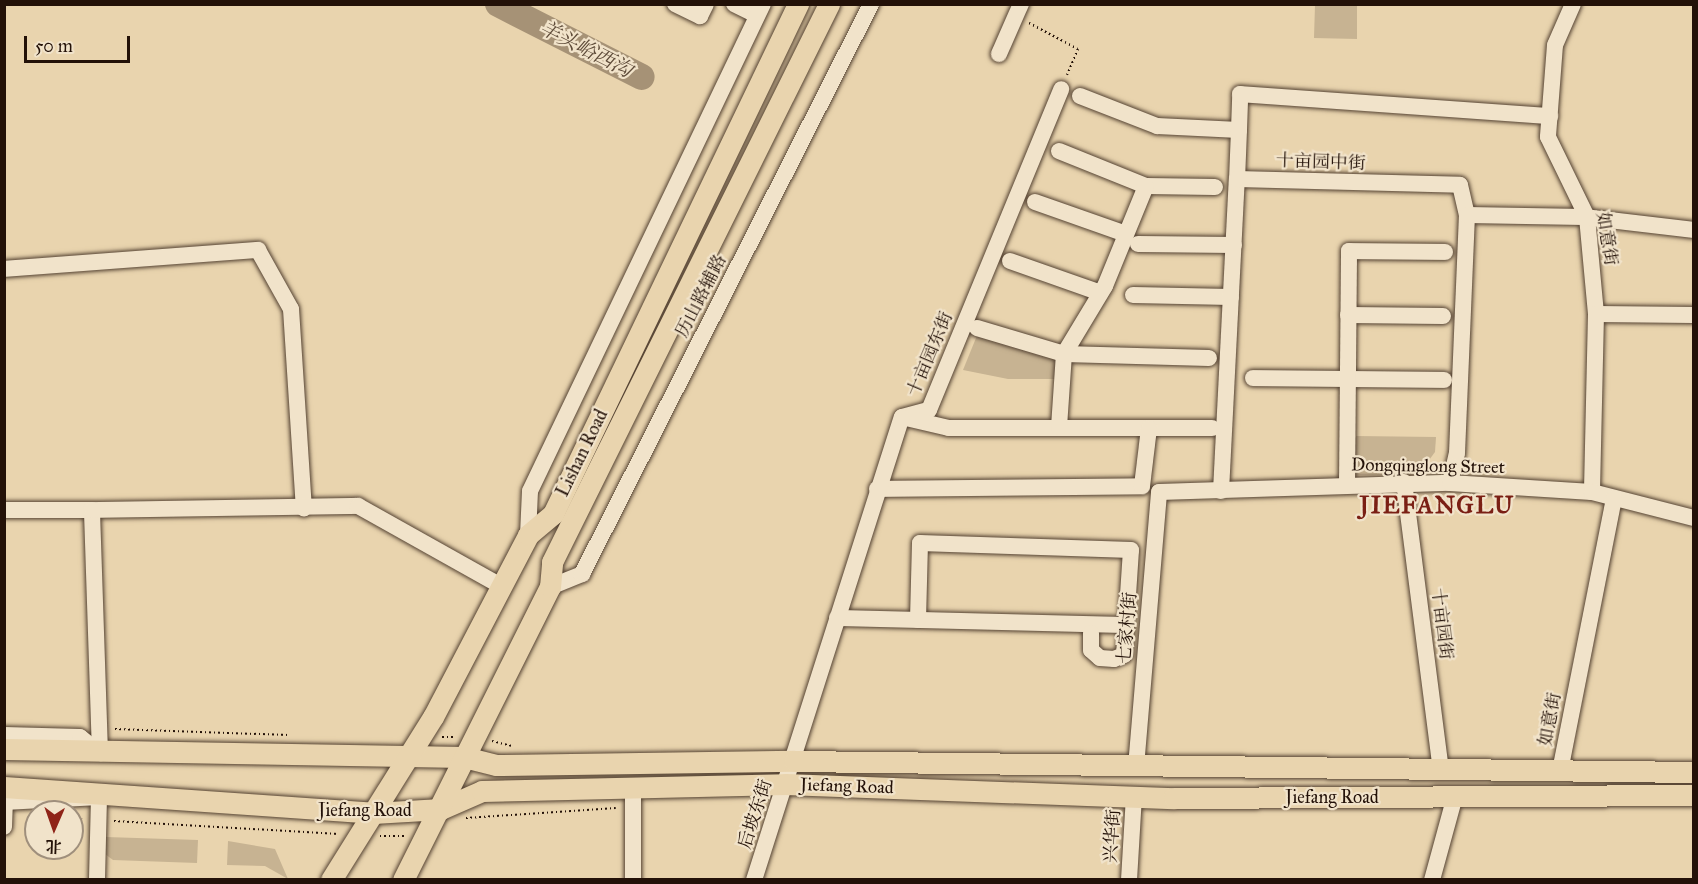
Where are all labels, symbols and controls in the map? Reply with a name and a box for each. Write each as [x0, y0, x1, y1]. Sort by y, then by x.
water label: 羊头峪西沟 [536, 16, 636, 82]
scale bar [27, 24, 134, 62]
text: 50 m [35, 35, 73, 57]
street label: 十亩园中街 [1276, 150, 1366, 174]
street label: 如意街 [1592, 211, 1622, 267]
street label: 历山路辅路 [671, 251, 731, 341]
street label: 十亩园东街 [902, 308, 958, 400]
street label: Lishan Road [552, 406, 612, 500]
street label: Dongqinglong Street [1351, 454, 1505, 478]
district label: JIEFANGLU [1359, 492, 1515, 520]
street label: 十亩园街 [1427, 587, 1457, 661]
street label: 七家村街 [1113, 591, 1141, 665]
street label: 如意街 [1534, 690, 1566, 748]
street label: Jiefang Road [800, 774, 894, 798]
street label: 后坡东街 [734, 776, 776, 852]
street label: Jiefang Road [1285, 786, 1379, 808]
street label: Jiefang Road [318, 799, 412, 821]
north arrow [24, 800, 84, 860]
street label: 兴华街 [1099, 808, 1125, 864]
text: 北 [45, 837, 62, 856]

